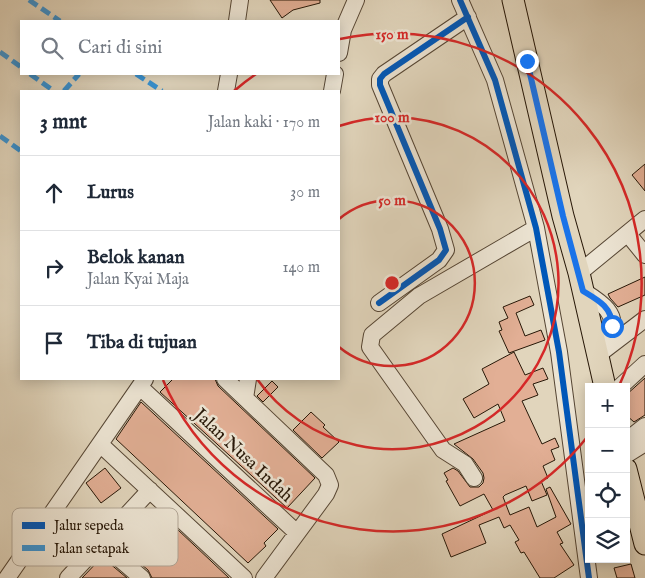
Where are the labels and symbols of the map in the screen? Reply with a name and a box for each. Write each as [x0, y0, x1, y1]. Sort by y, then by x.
text: 150 m [375, 25, 409, 44]
route end [516, 50, 539, 73]
text: 100 m [374, 108, 410, 127]
text: 50 m [378, 191, 406, 210]
centre of rings [383, 274, 401, 292]
route start [601, 315, 624, 338]
street label: Jalan Nusa Indah [187, 403, 298, 508]
legend [12, 508, 178, 566]
text: Jalur sepeda [52, 517, 124, 535]
text: Jalan setapak [52, 540, 130, 558]

